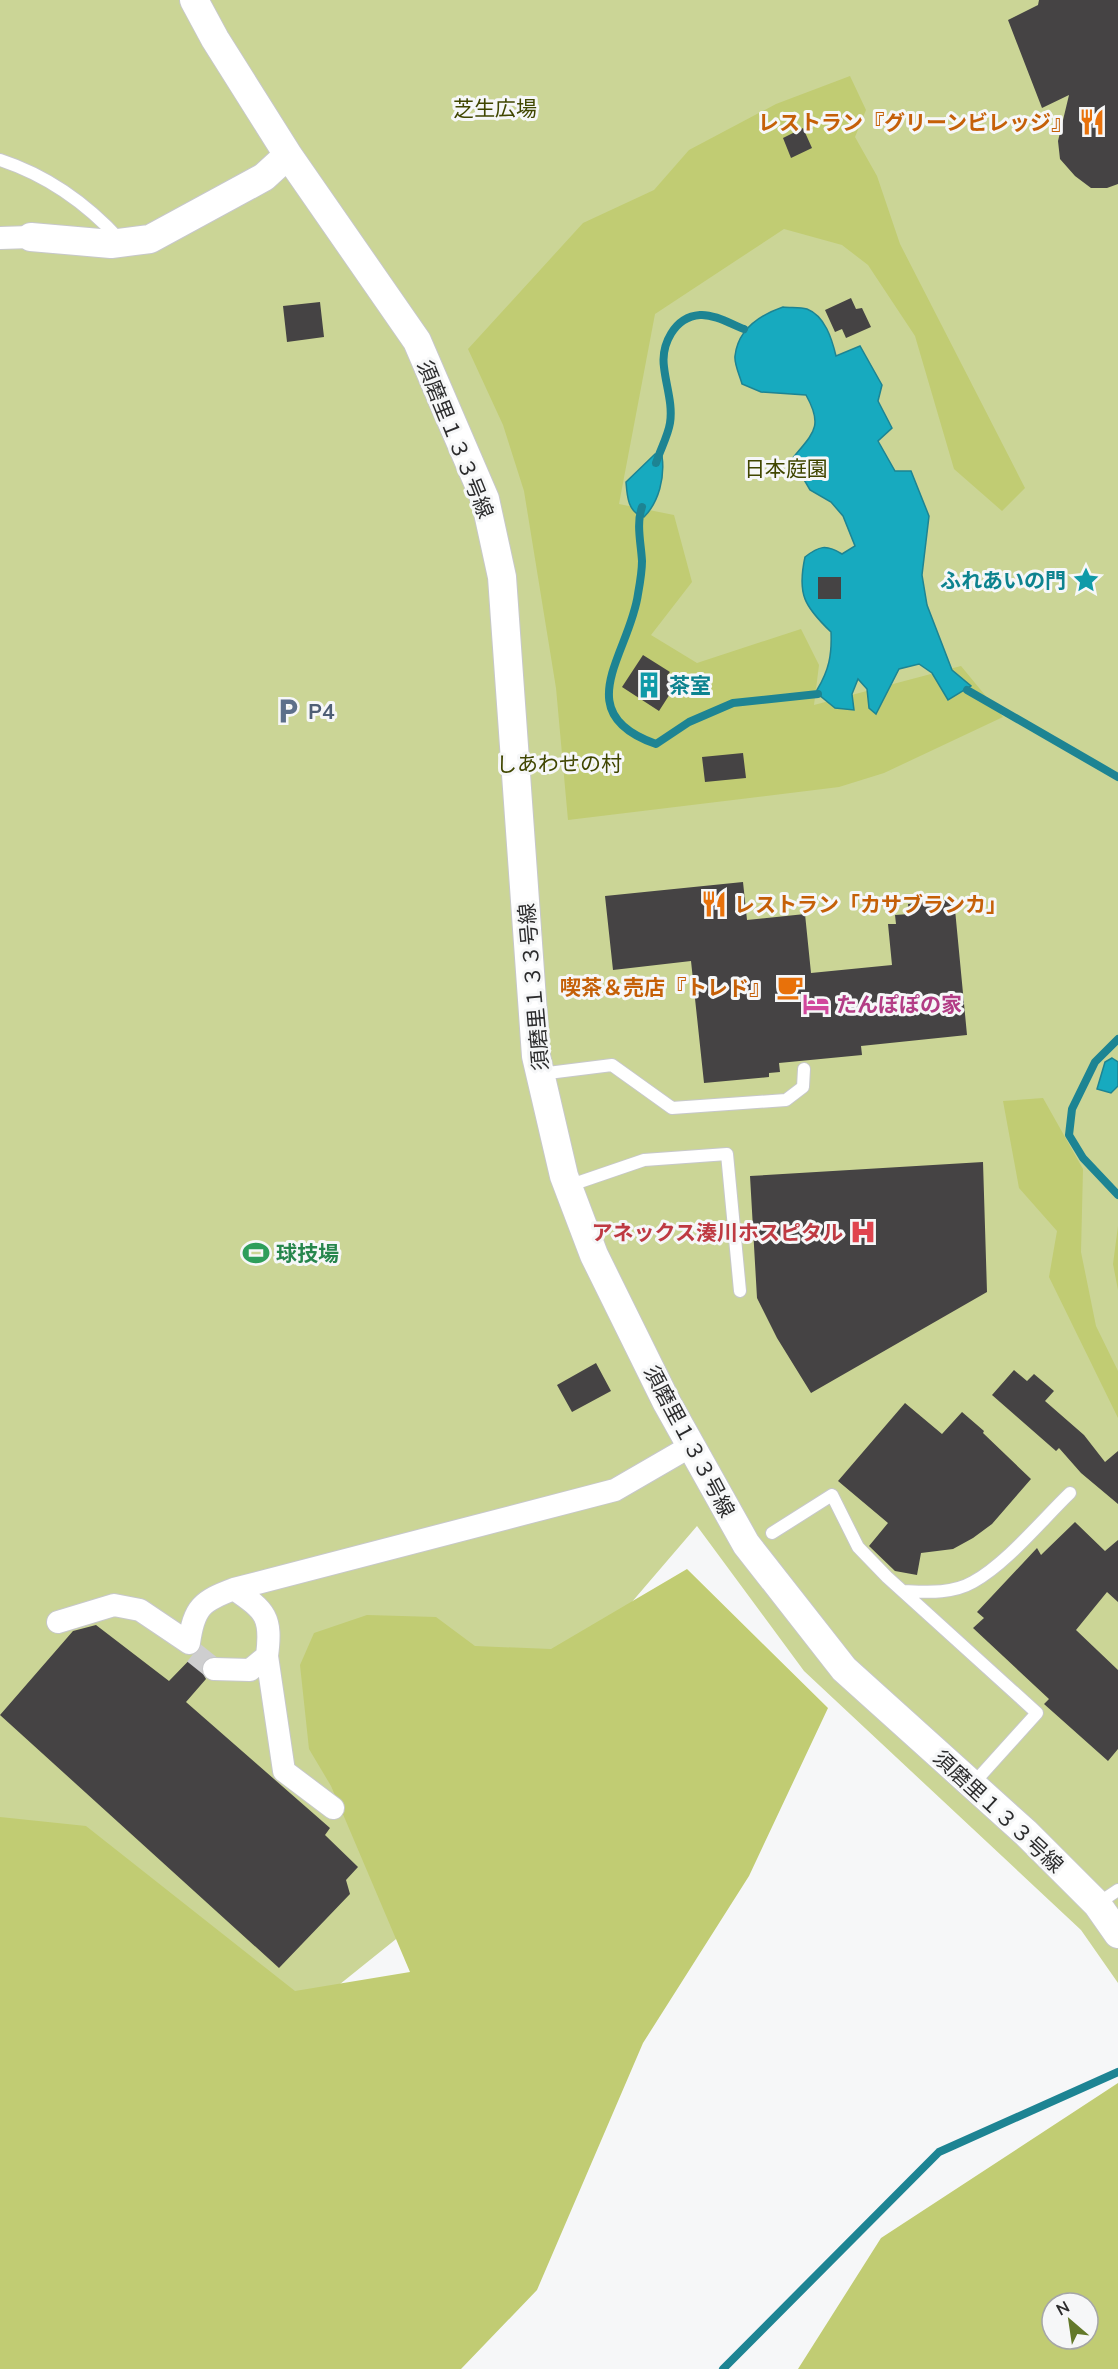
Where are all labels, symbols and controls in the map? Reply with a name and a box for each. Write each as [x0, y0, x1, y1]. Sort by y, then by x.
park label: 芝生広場 [453, 95, 537, 121]
restaurant icon: レストラン『グリーンビレッジ』 [1077, 107, 1107, 137]
place label: レストラン『グリーンビレッジ』 [758, 109, 1072, 135]
street label: 須磨里１３３号線 [412, 356, 500, 522]
park label: 日本庭園 [744, 455, 828, 481]
place icon: ふれあいの門 [1071, 565, 1101, 595]
place label: ふれあいの門 [940, 567, 1066, 593]
building icon: 茶室 [634, 670, 664, 700]
place label: 茶室 [669, 672, 711, 698]
parking icon: P4 [273, 696, 303, 726]
place label: P4 [308, 698, 335, 724]
park label: しあわせの村 [496, 750, 622, 776]
restaurant icon: レストラン「カサブランカ」 [699, 889, 729, 919]
place label: レストラン「カサブランカ」 [734, 891, 1007, 917]
street label: 須磨里１３３号線 [513, 902, 553, 1072]
cafe icon: 喫茶＆売店『トレド』 [775, 972, 805, 1002]
place label: 喫茶＆売店『トレド』 [560, 974, 770, 1000]
hotel icon: たんぽぽの家 [801, 989, 831, 1019]
place label: たんぽぽの家 [836, 991, 962, 1017]
hospital icon: アネックス湊川ホスピタル [848, 1217, 878, 1247]
place label: アネックス湊川ホスピタル [592, 1219, 843, 1245]
sports icon: 球技場 [241, 1238, 271, 1268]
place label: 球技場 [276, 1240, 339, 1266]
street label: 須磨里１３３号線 [639, 1361, 741, 1521]
street label: 須磨里１３３号線 [929, 1744, 1069, 1878]
north arrow [1040, 2291, 1100, 2351]
text: N [1053, 2296, 1073, 2320]

